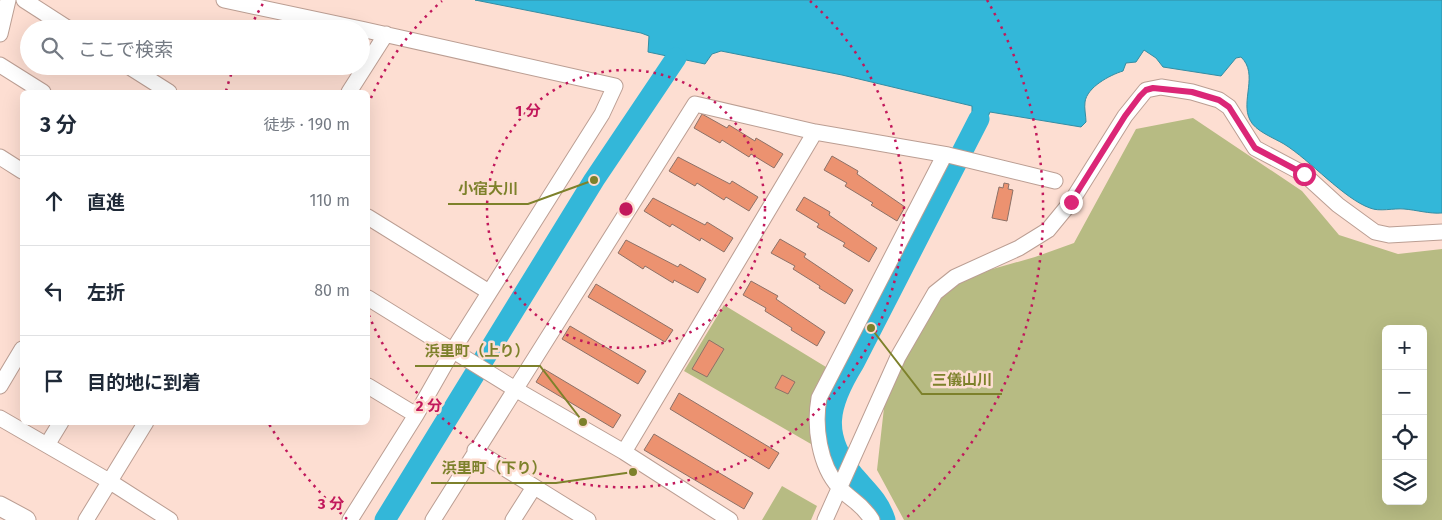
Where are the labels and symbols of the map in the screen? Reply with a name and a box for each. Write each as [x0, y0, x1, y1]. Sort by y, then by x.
text: 1 分 [515, 102, 541, 120]
route start [1293, 163, 1316, 186]
callout: 小宿大川 [448, 174, 528, 204]
text: 小宿大川 [458, 180, 518, 198]
route end [1060, 191, 1083, 214]
centre of rings [617, 200, 635, 218]
callout: 浜里町（上り） [415, 336, 540, 366]
text: 浜里町（上り） [424, 342, 530, 360]
callout: 三儀山川 [922, 364, 1002, 394]
text: 三儀山川 [932, 371, 992, 389]
text: 2 分 [416, 397, 442, 415]
callout: 浜里町（下り） [431, 453, 556, 483]
text: 浜里町（下り） [441, 459, 547, 477]
text: 3 分 [317, 495, 344, 513]

